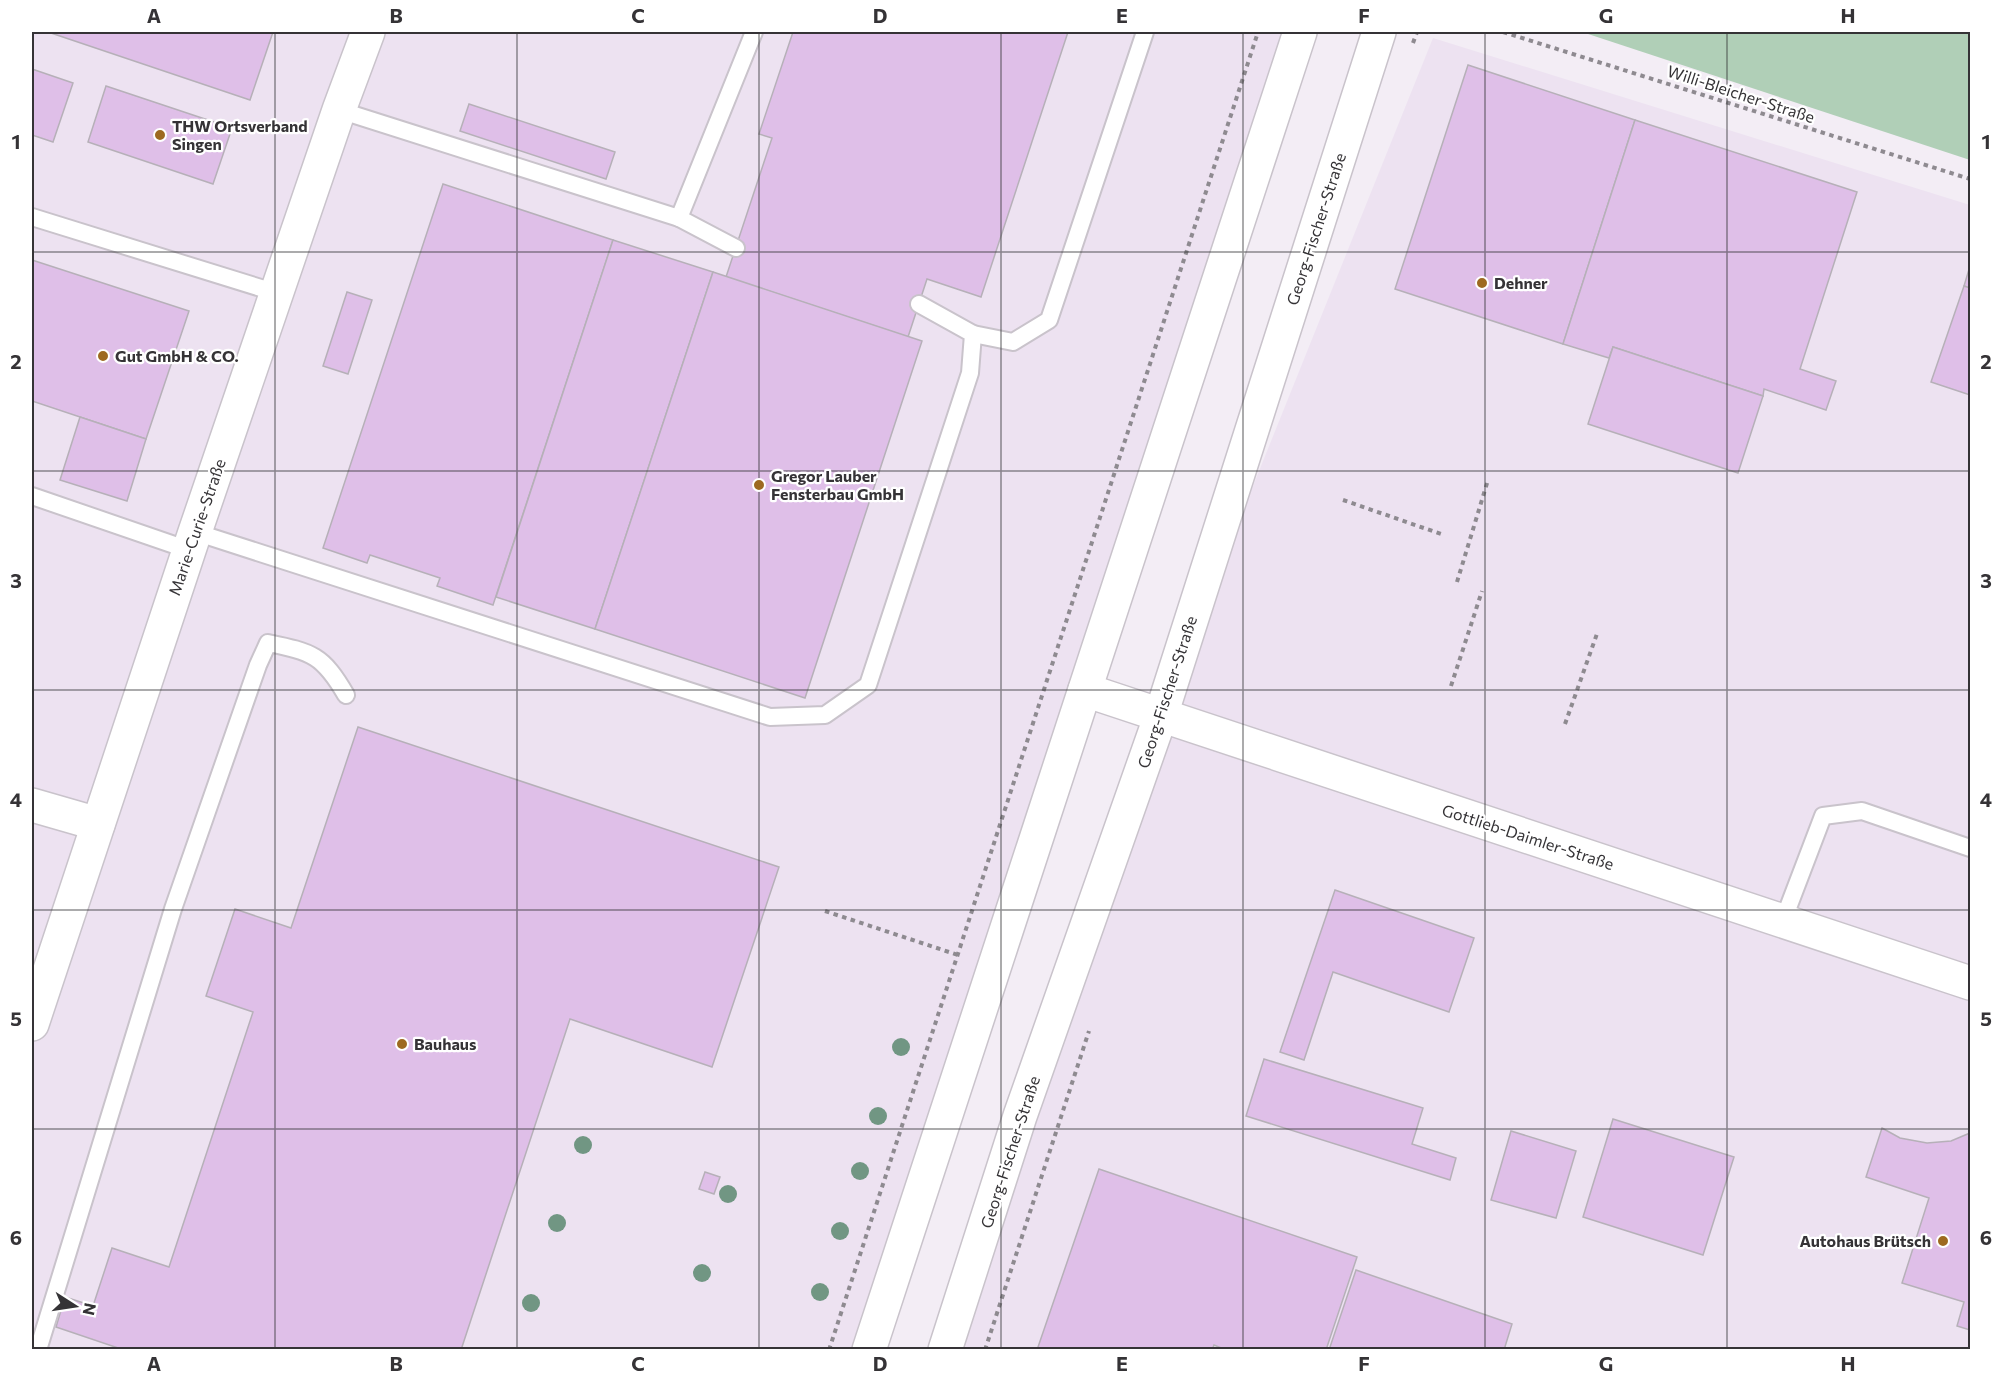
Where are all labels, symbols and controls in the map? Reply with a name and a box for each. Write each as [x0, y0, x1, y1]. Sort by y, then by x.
text: A [147, 3, 161, 27]
text: B [389, 3, 403, 27]
text: C [631, 3, 645, 27]
text: D [873, 3, 887, 27]
text: E [1116, 3, 1128, 27]
text: F [1358, 3, 1370, 27]
text: G [1599, 3, 1613, 27]
text: H [1841, 3, 1856, 27]
street label: Willi-Bleicher-Straße [1665, 61, 1817, 126]
place label: THW Ortsverband Singen [172, 116, 308, 153]
marker: THW Ortsverband Singen [153, 128, 167, 142]
text: 1 [11, 129, 21, 153]
text: 1 [1981, 129, 1991, 153]
street label: Georg-Fischer-Straße [1282, 150, 1349, 307]
place label: Dehner [1494, 273, 1548, 292]
marker: Dehner [1475, 276, 1489, 290]
place label: Gut GmbH & CO. [115, 346, 239, 365]
text: 2 [10, 349, 22, 373]
marker: Gut GmbH & CO. [96, 349, 110, 363]
text: 2 [1980, 349, 1992, 373]
street label: Marie-Curie-Straße [164, 456, 229, 598]
place label: Gregor Lauber Fensterbau GmbH [771, 466, 904, 503]
marker: Gregor Lauber Fensterbau GmbH [752, 478, 766, 492]
text: 3 [10, 568, 22, 592]
text: 3 [1980, 568, 1992, 592]
street label: Georg-Fischer-Straße [1133, 613, 1200, 770]
text: 4 [10, 787, 22, 811]
text: 4 [1980, 787, 1992, 811]
street label: Gottlieb-Daimler-Straße [1440, 800, 1616, 873]
text: 5 [10, 1006, 22, 1030]
text: 5 [1980, 1006, 1992, 1030]
place label: Bauhaus [414, 1034, 476, 1053]
marker: Bauhaus [395, 1037, 409, 1051]
street label: Georg-Fischer-Straße [976, 1073, 1043, 1230]
text: 6 [10, 1225, 22, 1249]
text: 6 [1980, 1225, 1992, 1249]
place label: Autohaus Brütsch [1799, 1231, 1931, 1250]
marker: Autohaus Brütsch [1936, 1234, 1950, 1248]
north arrow [45, 1276, 105, 1336]
text: N [80, 1301, 101, 1317]
text: A [147, 1351, 161, 1375]
text: B [389, 1351, 403, 1375]
text: C [631, 1351, 645, 1375]
text: D [873, 1351, 887, 1375]
text: E [1116, 1351, 1128, 1375]
text: F [1358, 1351, 1370, 1375]
text: G [1599, 1351, 1613, 1375]
text: H [1841, 1351, 1856, 1375]

